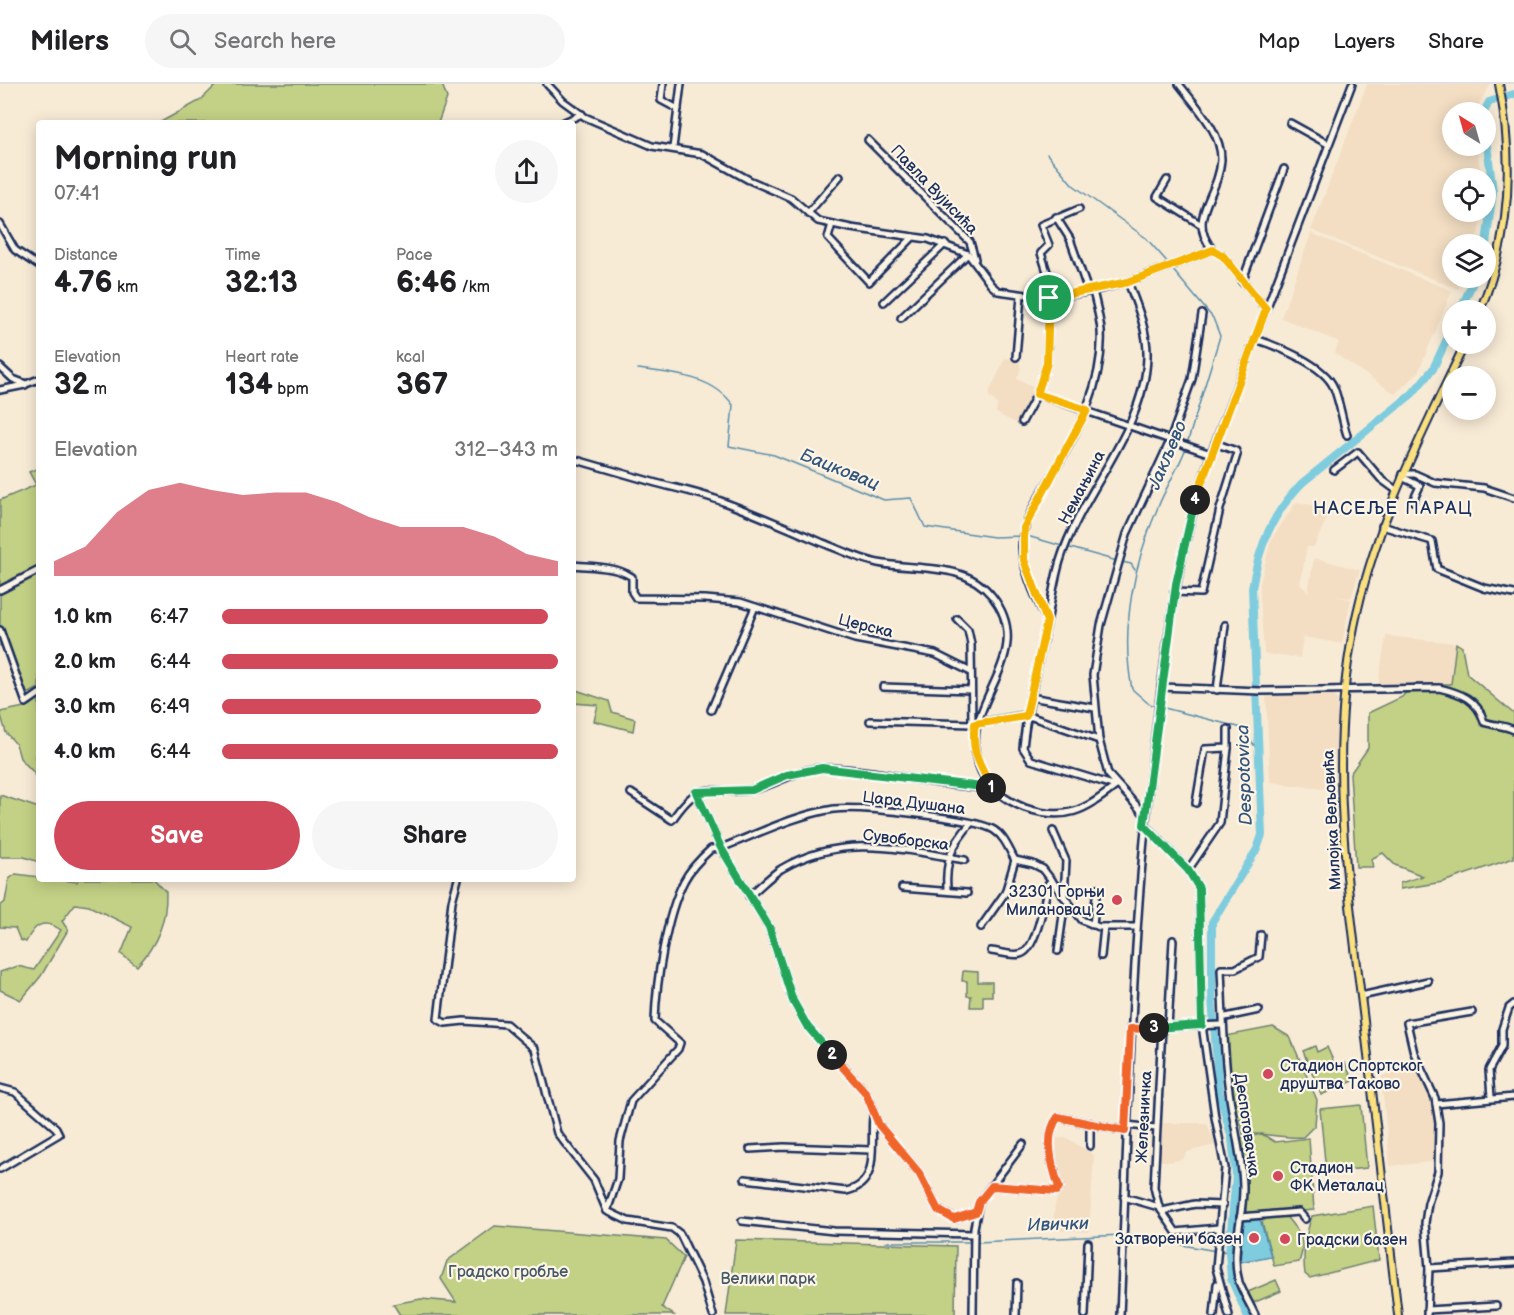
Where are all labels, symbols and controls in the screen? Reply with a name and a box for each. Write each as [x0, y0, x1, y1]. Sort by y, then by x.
search box [145, 14, 565, 68]
text: Milers [30, 25, 109, 58]
icon: search [166, 25, 199, 58]
text: Search here [214, 28, 336, 55]
text: Map [1258, 29, 1300, 54]
text: Layers [1333, 29, 1395, 54]
text: Share [1428, 29, 1484, 54]
north arrow [1442, 102, 1496, 156]
map controls [1442, 102, 1496, 420]
text: Morning run [54, 139, 237, 179]
button: share [495, 140, 558, 203]
street label: Павла Вујисића [886, 141, 982, 239]
button: locate [1442, 168, 1496, 222]
text: 07:41 [54, 182, 100, 206]
button: layers [1442, 234, 1496, 288]
text: Distance [54, 246, 118, 265]
text: Time [225, 246, 260, 265]
text: Pace [396, 246, 432, 265]
text: 4.76 [54, 265, 113, 301]
text: 32:13 [225, 265, 298, 301]
text: 6:46 [396, 265, 457, 301]
pin [1023, 272, 1074, 323]
text: km [113, 278, 138, 297]
text: /km [457, 278, 490, 297]
icon: arrive [1032, 281, 1065, 314]
button: + [1442, 300, 1496, 354]
text: Elevation [54, 348, 121, 367]
text: Heart rate [225, 348, 299, 367]
text: kcal [396, 348, 425, 367]
button: − [1442, 366, 1496, 420]
text: 32 [54, 367, 90, 403]
text: 134 [225, 367, 273, 403]
text: 367 [396, 367, 448, 403]
text: m [90, 380, 107, 399]
text: bpm [273, 380, 309, 399]
water label: Јакљево [1143, 417, 1191, 494]
text: Elevation [54, 438, 137, 462]
text: 312–343 m [454, 438, 558, 462]
water label: Бацковац [797, 444, 883, 495]
street label: Немањина [1055, 447, 1110, 528]
pin: 4 [1180, 485, 1210, 515]
text: 4 [1190, 490, 1200, 509]
district label: НАСЕЉЕ ПАРАЦ [1313, 498, 1473, 519]
text: 1.0 km [54, 605, 112, 629]
text: 6:47 [150, 605, 188, 629]
street label: Церска [836, 610, 896, 643]
text: 2.0 km [54, 650, 116, 674]
text: 6:44 [150, 650, 191, 674]
text: 3.0 km [54, 695, 115, 719]
text: 6:49 [150, 695, 190, 719]
water label: Despotovica [1232, 724, 1257, 826]
text: 4.0 km [54, 740, 116, 764]
text: 6:44 [150, 740, 191, 764]
street label: Милојка Вељовића [1319, 749, 1346, 891]
pin: 1 [976, 773, 1006, 803]
text: 1 [988, 778, 994, 797]
street label: Цара Душана [861, 788, 967, 819]
button: Save [54, 801, 300, 870]
button: Share [312, 801, 558, 870]
street label: Сувоборска [862, 826, 951, 855]
place label: 32301 Горњи Милановац 2 [1006, 883, 1106, 920]
marker: 32301 Горњи Милановац 2 [1110, 893, 1124, 907]
pin: 3 [1139, 1013, 1169, 1043]
text: 3 [1149, 1018, 1159, 1037]
pin: 2 [817, 1040, 847, 1070]
text: 2 [827, 1045, 837, 1064]
place label: Стадион Спортског друштва Таково [1280, 1057, 1423, 1094]
marker: Стадион Спортског друштва Таково [1261, 1067, 1275, 1081]
street label: Железничка [1133, 1070, 1156, 1164]
street label: Деспотовачка [1230, 1072, 1263, 1179]
place label: Стадион ФК Металац [1290, 1159, 1384, 1196]
marker: Стадион ФК Металац [1271, 1169, 1285, 1183]
water label: Ивички [1027, 1213, 1089, 1236]
place label: Затворени базен [1115, 1230, 1242, 1249]
marker: Затворени базен [1247, 1231, 1261, 1245]
place label: Градски базен [1297, 1231, 1408, 1250]
marker: Градски базен [1278, 1232, 1292, 1246]
park label: Градско гробље [448, 1263, 568, 1282]
park label: Велики парк [720, 1270, 816, 1289]

